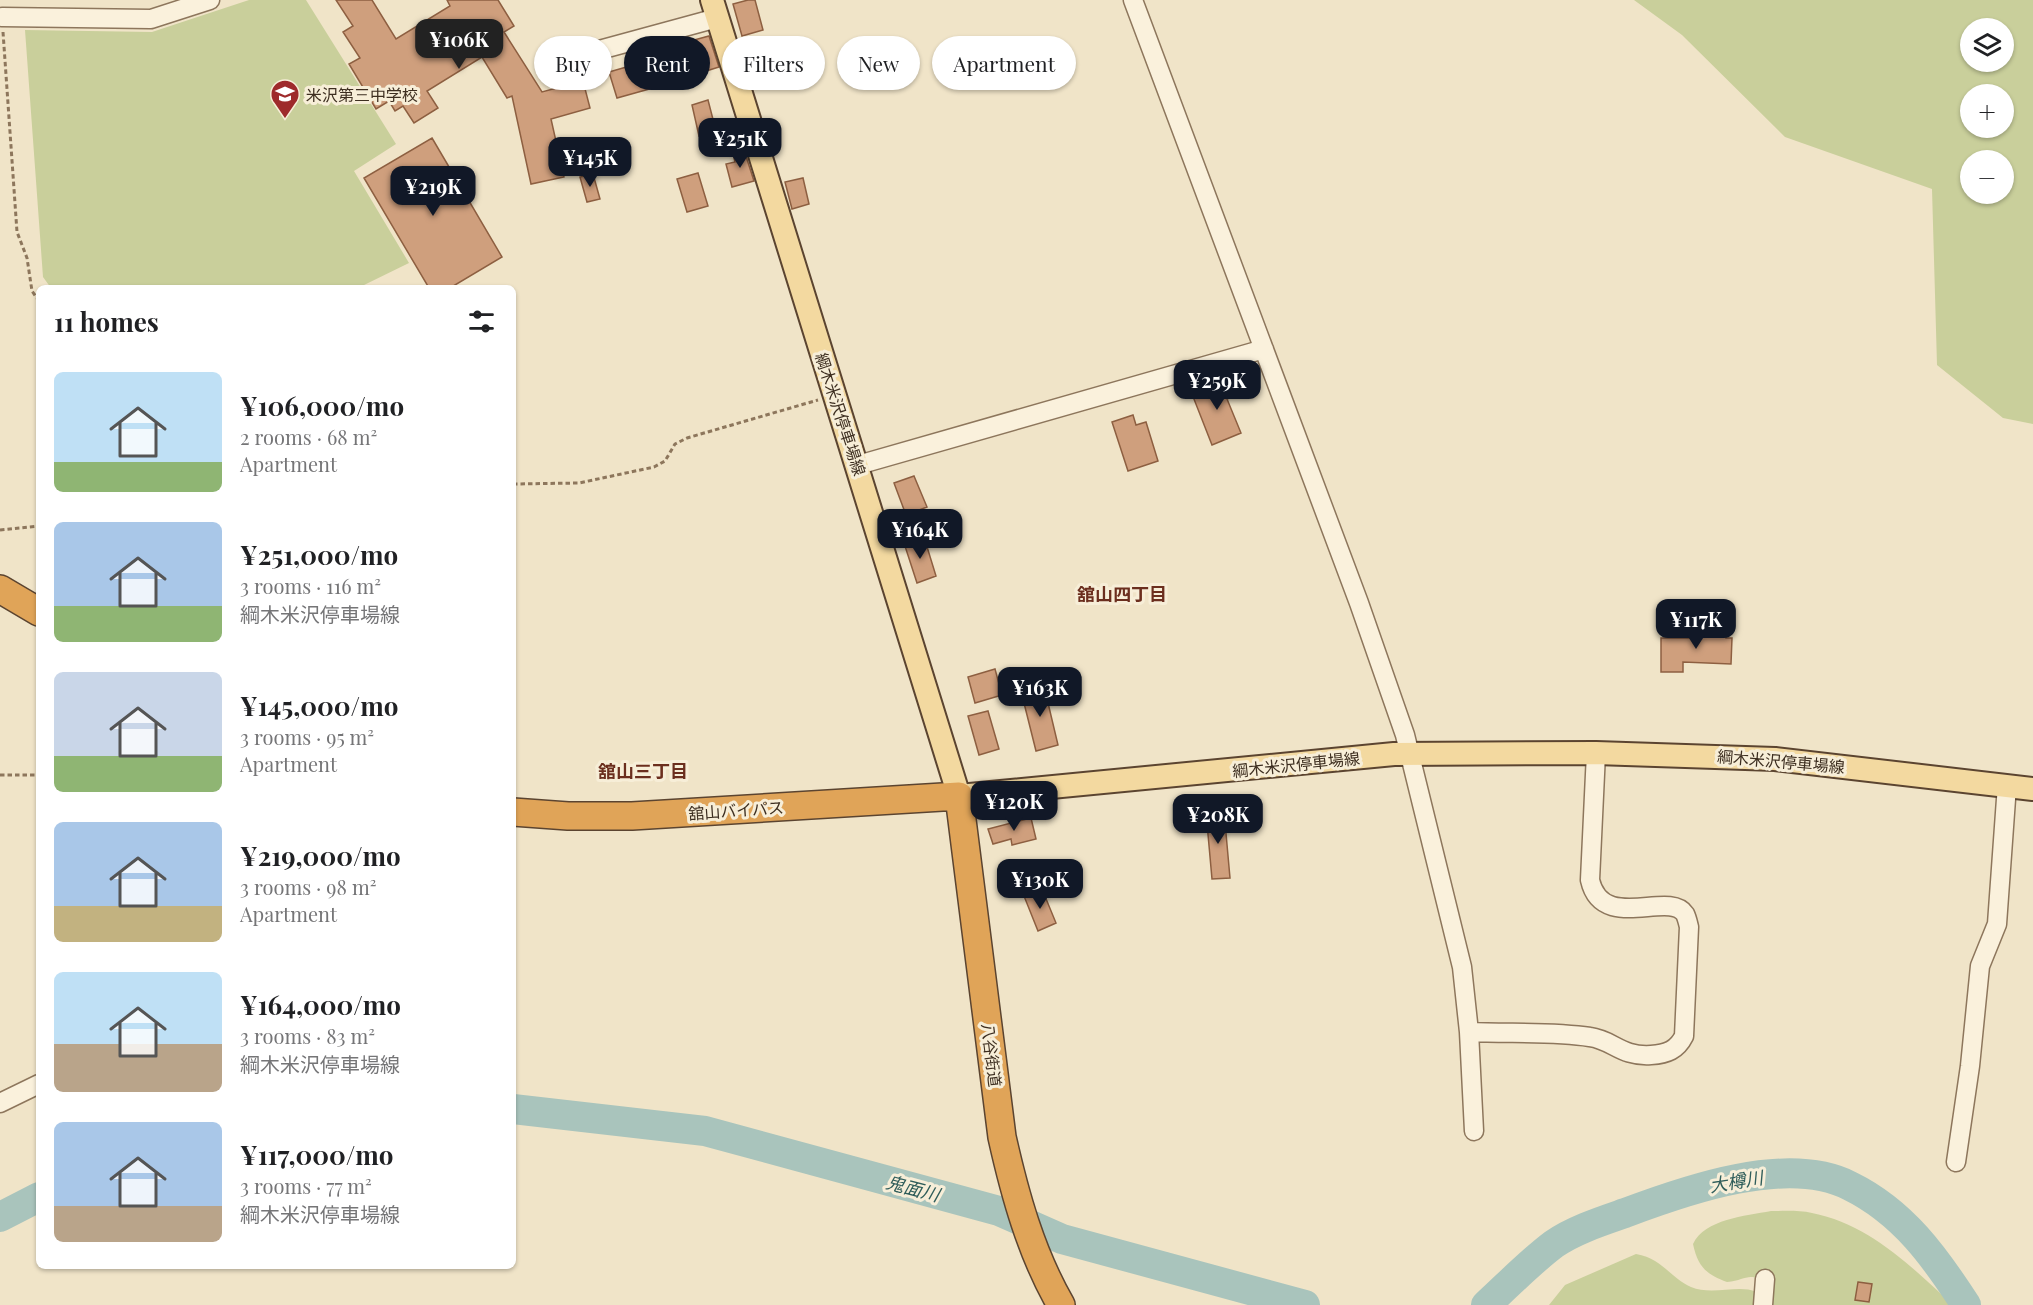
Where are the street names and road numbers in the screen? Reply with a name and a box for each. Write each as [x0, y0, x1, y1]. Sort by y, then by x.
street label: 綱木米沢停車場線 [811, 350, 871, 478]
street label: 綱木米沢停車場線 [1716, 745, 1846, 777]
street label: 綱木米沢停車場線 [1231, 747, 1361, 781]
street label: 舘山バイパス [688, 796, 784, 824]
street label: 八谷街道 [978, 1022, 1006, 1088]

